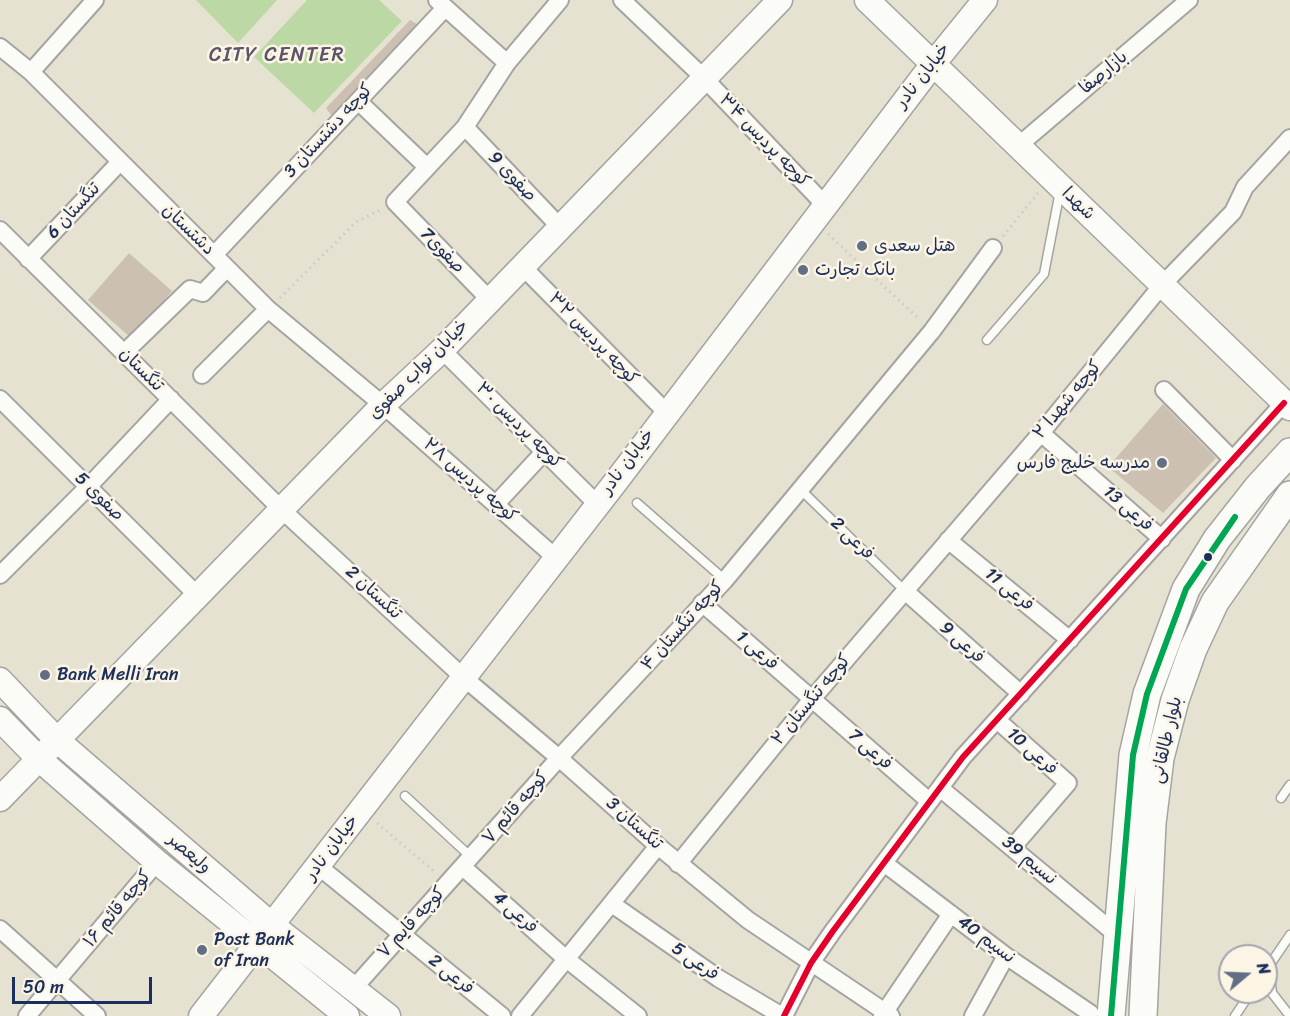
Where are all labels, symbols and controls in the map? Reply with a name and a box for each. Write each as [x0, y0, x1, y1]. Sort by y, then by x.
street label: خیابان نادر [891, 39, 955, 113]
district label: CITY CENTER [210, 44, 344, 68]
street label: بازارصفا [1075, 47, 1133, 99]
street label: کوچه دشتستان 3 [280, 79, 378, 183]
street label: کوچه پردیس ۳۴ [714, 90, 814, 192]
street label: صفوی 9 [483, 147, 541, 207]
street label: تنگستان 6 [43, 178, 105, 244]
street label: شهدا [1057, 183, 1099, 225]
street label: دشتستان [157, 200, 219, 260]
street label: صفوی7 [415, 224, 469, 278]
place label: هتل سعدی [874, 235, 956, 257]
marker: هتل سعدی [855, 239, 869, 253]
place label: بانک تجارت [815, 259, 895, 281]
marker: بانک تجارت [796, 263, 810, 277]
street label: کوچه پردیس ۳۲ [543, 288, 643, 390]
street label: خیابان نواب صفوی [365, 316, 473, 424]
street label: تنگستان [114, 343, 168, 397]
street label: کوچه شهدا ۲ [1029, 356, 1107, 444]
street label: کوچه پردیس ۳۰ [471, 378, 567, 474]
street label: خیابان نادر [596, 425, 660, 499]
street label: کوچه پردیس ۲۸ [418, 434, 522, 528]
place label: مدرسه خلیج فارس [1017, 452, 1150, 474]
marker: مدرسه خلیج فارس [1155, 456, 1169, 470]
street label: صفوی 5 [70, 468, 128, 526]
street label: فرعی 13 [1098, 481, 1158, 537]
street label: فرعی 2 [826, 513, 878, 565]
unlabelled marker [1202, 551, 1214, 563]
street label: تنگستان 2 [340, 562, 406, 624]
street label: فرعی 11 [980, 564, 1038, 616]
street label: کوچه تنگستان ۴ [637, 577, 729, 675]
street label: فرعی 9 [935, 617, 989, 669]
street label: فرعی 1 [731, 627, 783, 675]
street label: کوچه تنگستان ۲ [768, 650, 856, 750]
place label: Bank Melli Iran [57, 664, 178, 686]
marker: Bank Melli Iran [38, 668, 52, 682]
street label: بلوار طالقانی [1147, 694, 1187, 786]
street label: فرعی 10 [1002, 724, 1062, 780]
street label: فرعی 7 [843, 725, 897, 775]
street label: کوچه قائم ۷ [478, 767, 554, 849]
street label: تنگستان 3 [601, 793, 667, 855]
street label: خیابان نادر [300, 811, 364, 885]
street label: ولیعصر [163, 829, 215, 879]
street label: نسیم 39 [997, 832, 1061, 890]
street label: کوچه قائم ۱۶ [79, 866, 157, 952]
street label: کوچه قایم ۷ [373, 883, 451, 963]
street label: فرعی 4 [488, 887, 542, 939]
street label: نسیم 40 [953, 911, 1019, 969]
place label: Post Bank of Iran [214, 929, 295, 972]
street label: فرعی 5 [667, 938, 723, 986]
marker: Post Bank of Iran [195, 943, 209, 957]
north arrow [1218, 944, 1278, 1004]
street label: فرعی 2 [424, 950, 478, 1000]
text: N [1248, 959, 1279, 979]
scale bar [15, 965, 154, 1003]
text: 50 m [23, 971, 64, 1003]

